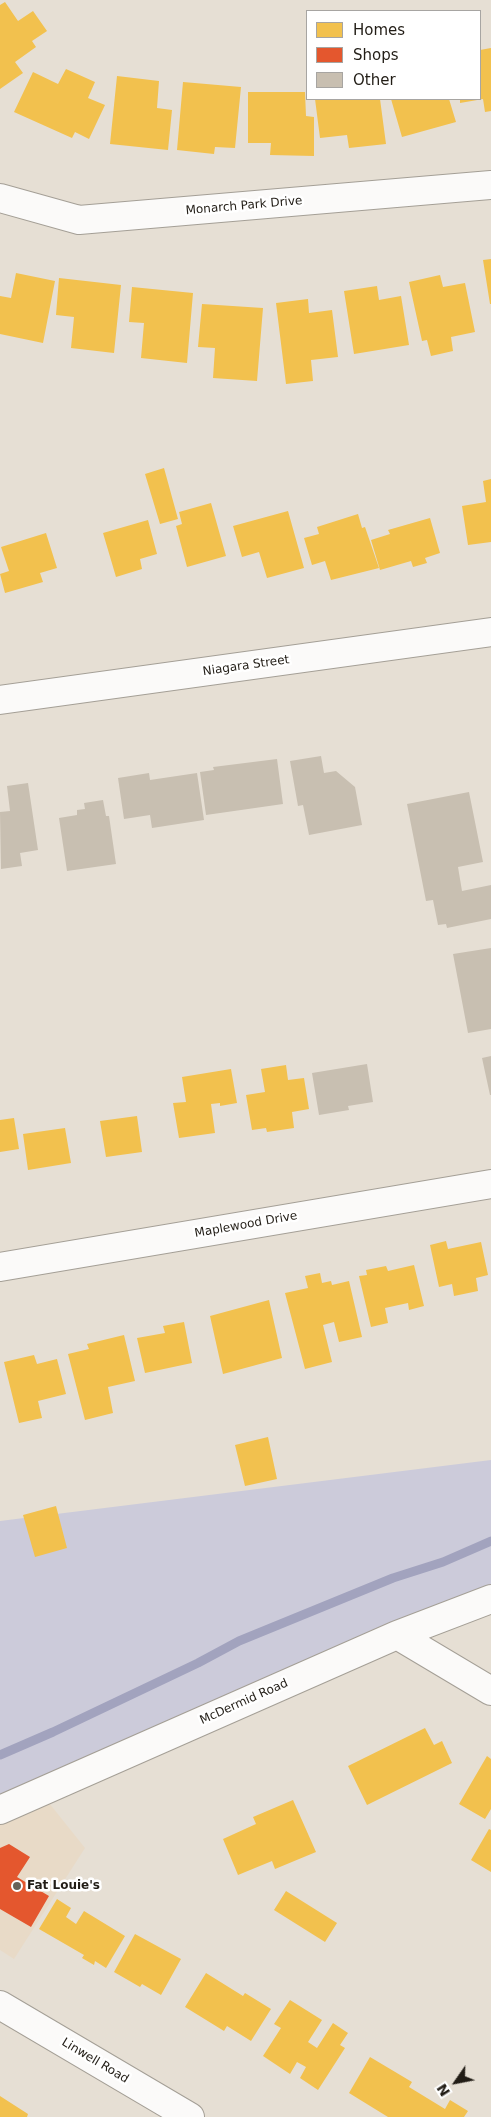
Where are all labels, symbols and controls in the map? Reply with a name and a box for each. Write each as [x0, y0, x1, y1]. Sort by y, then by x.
legend [306, 10, 481, 100]
text: Homes [353, 21, 405, 39]
text: Shops [353, 46, 399, 64]
text: Other [353, 71, 396, 89]
street label: Monarch Park Drive [185, 194, 303, 218]
street label: Niagara Street [202, 653, 290, 679]
street label: Maplewood Drive [194, 1209, 298, 1241]
street label: McDermid Road [198, 1676, 290, 1728]
place label: Fat Louie's [27, 1879, 100, 1893]
marker: Fat Louie's [11, 1880, 23, 1892]
street label: Linwell Road [59, 2035, 131, 2087]
north arrow [431, 2057, 481, 2107]
text: N [434, 2081, 453, 2099]

